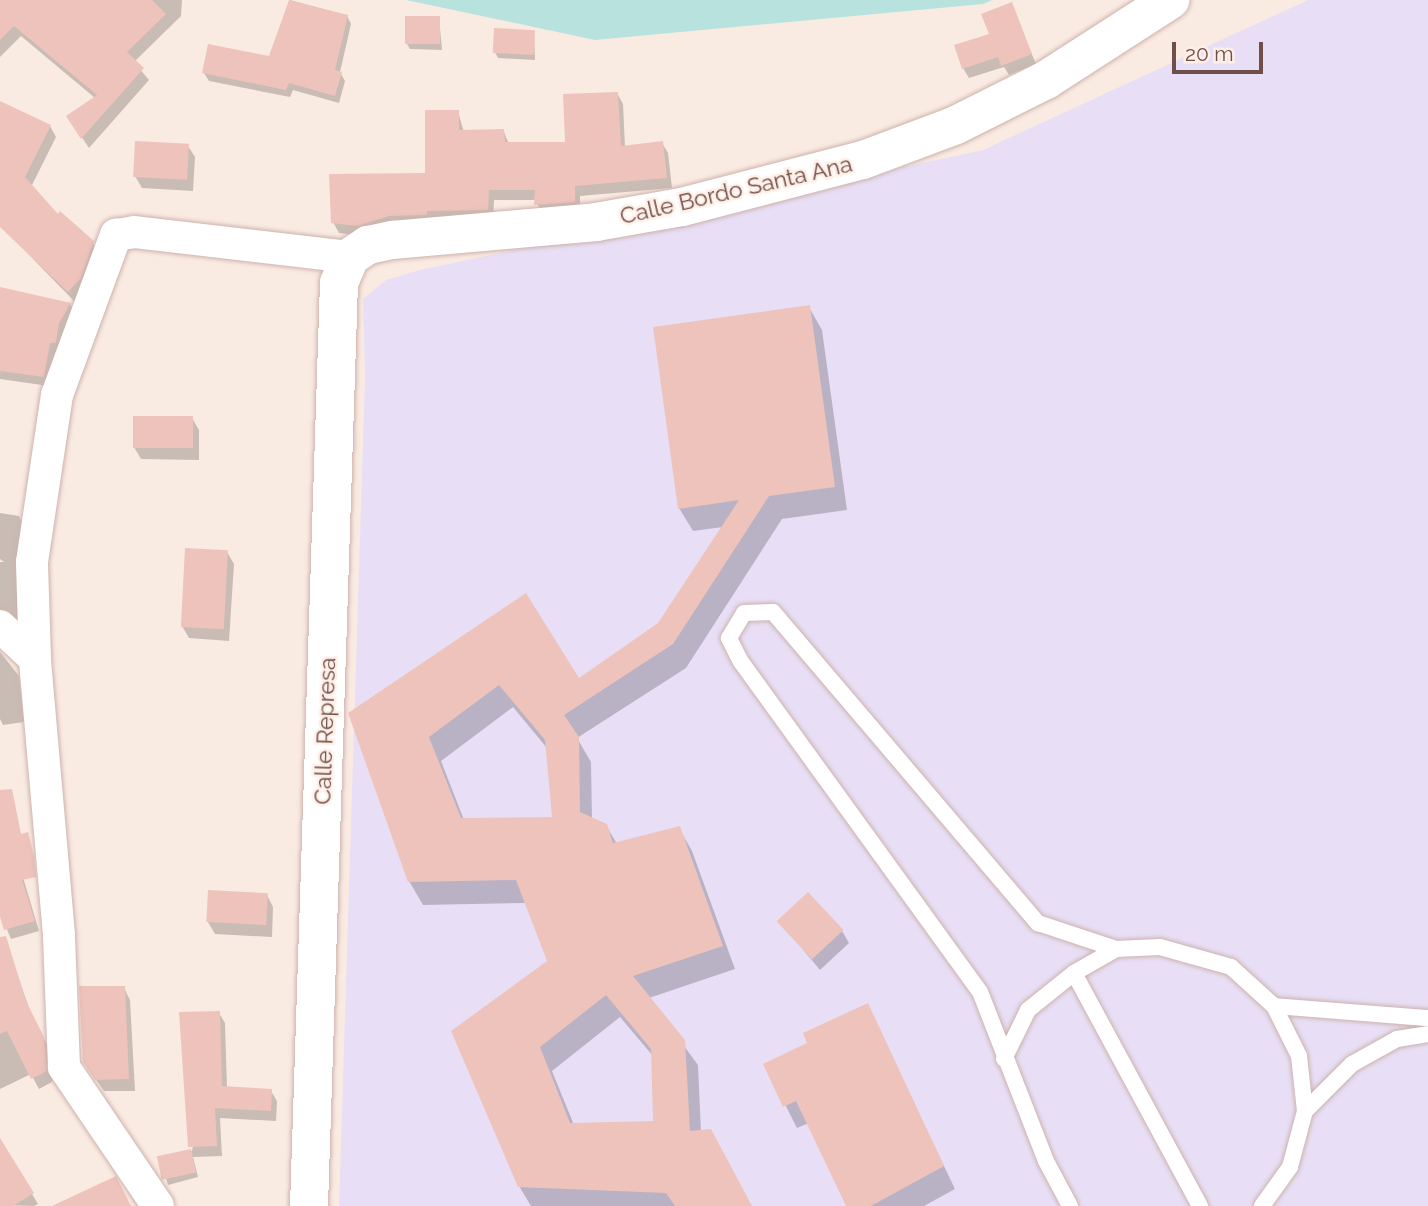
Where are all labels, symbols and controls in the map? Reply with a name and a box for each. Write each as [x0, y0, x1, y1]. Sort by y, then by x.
scale bar [1176, 28, 1267, 72]
text: 20 m [1185, 41, 1233, 66]
street label: Calle Bordo Santa Ana [617, 150, 855, 230]
street label: Calle Represa [309, 657, 341, 805]

